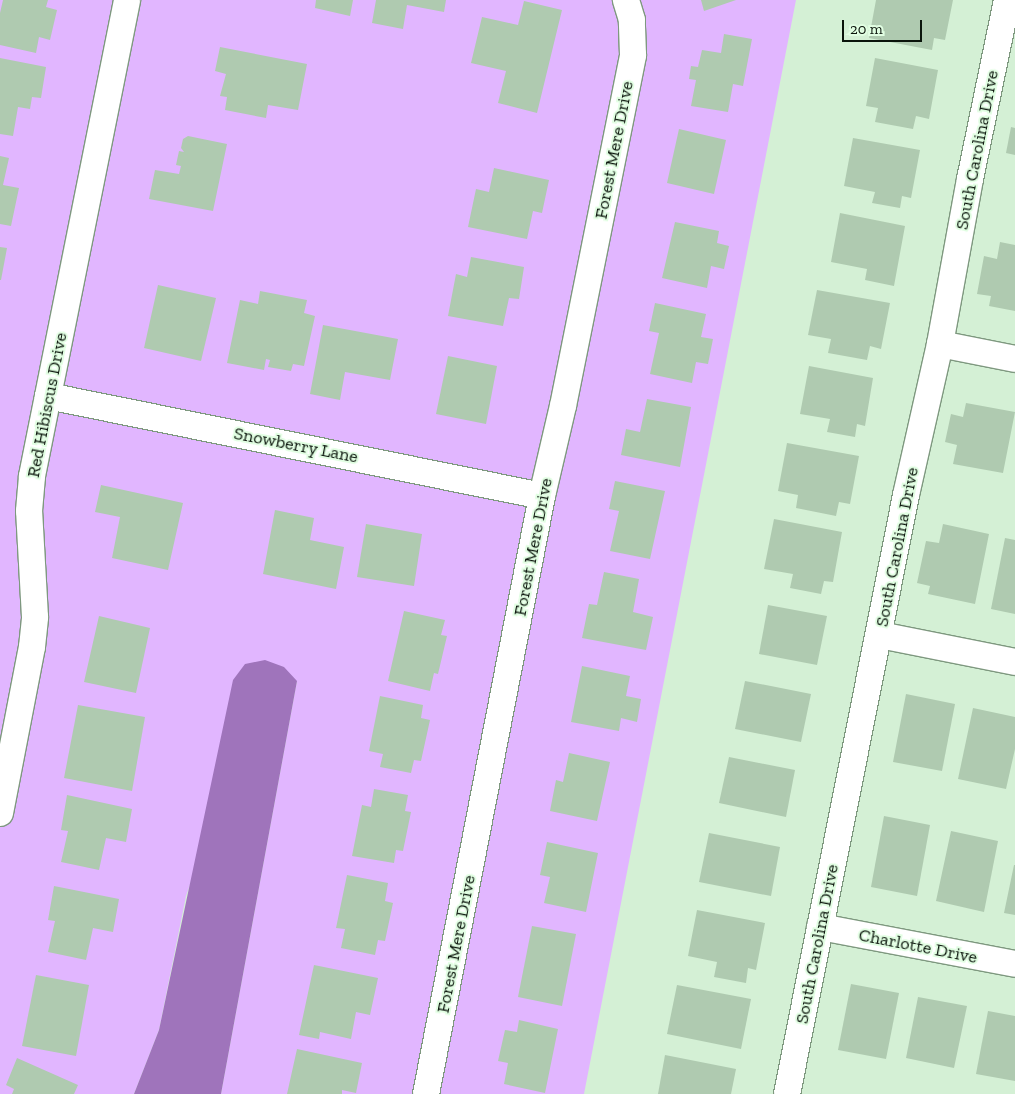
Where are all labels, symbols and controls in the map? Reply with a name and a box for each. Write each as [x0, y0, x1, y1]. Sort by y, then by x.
scale bar [845, 10, 925, 42]
text: 20 m [850, 20, 883, 38]
street label: South Carolina Drive [951, 68, 1003, 232]
street label: Forest Mere Drive [590, 79, 638, 221]
street label: Red Hibiscus Drive [22, 331, 72, 479]
street label: Snowberry Lane [232, 422, 360, 468]
street label: South Carolina Drive [871, 465, 923, 629]
street label: Forest Mere Drive [509, 476, 557, 618]
street label: South Carolina Drive [791, 862, 843, 1026]
street label: Forest Mere Drive [432, 873, 480, 1015]
street label: Charlotte Drive [857, 924, 979, 968]

